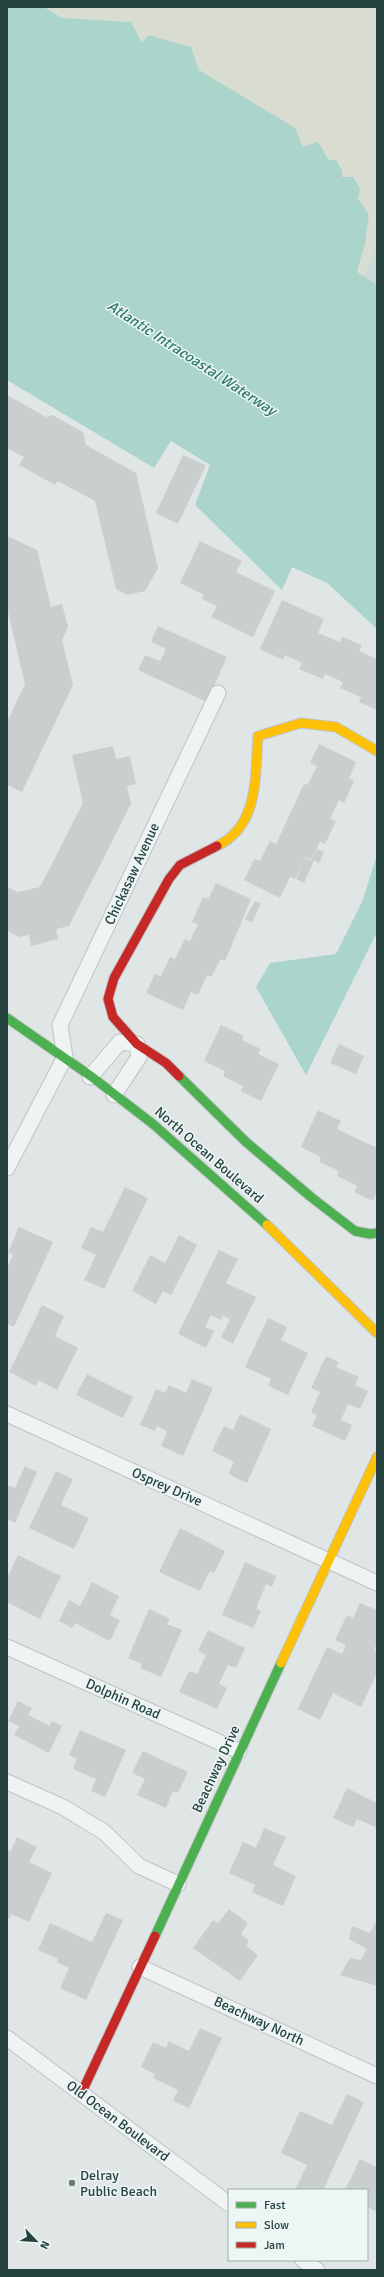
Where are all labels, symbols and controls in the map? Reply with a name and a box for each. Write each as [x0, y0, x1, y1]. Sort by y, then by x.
water label: Atlantic Intracoastal Waterway [104, 297, 281, 420]
street label: Chickasaw Avenue [101, 820, 163, 928]
street label: North Ocean Boulevard [151, 1103, 267, 1207]
street label: Osprey Drive [129, 1464, 205, 1510]
street label: Dolphin Road [83, 1675, 163, 1723]
street label: Beachway Drive [188, 1723, 244, 1815]
street label: Beachway North [211, 1993, 307, 2049]
street label: Old Ocean Boulevard [63, 2077, 173, 2165]
place label: Delray Public Beach [80, 2167, 157, 2200]
marker: Delray Public Beach [67, 2178, 77, 2188]
legend [228, 2189, 368, 2261]
text: Fast [264, 2198, 285, 2213]
text: Slow [264, 2218, 289, 2233]
north arrow [16, 2221, 56, 2261]
text: Jam [264, 2238, 285, 2253]
text: N [37, 2239, 52, 2251]

